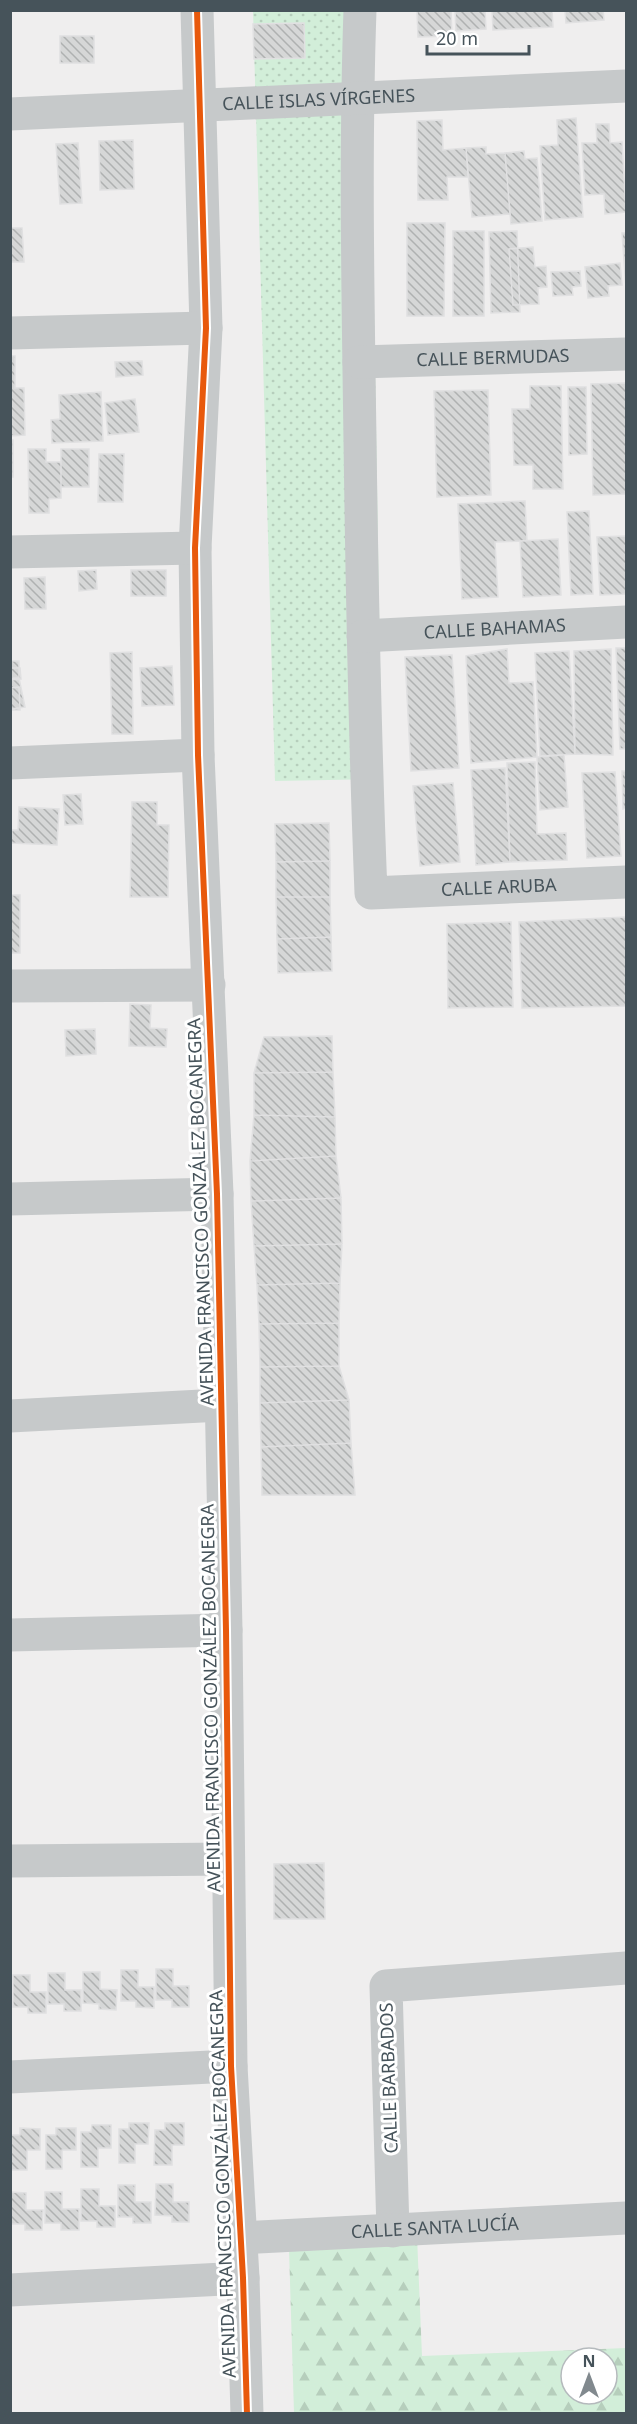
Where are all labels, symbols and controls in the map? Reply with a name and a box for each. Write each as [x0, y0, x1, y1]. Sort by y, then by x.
scale bar [427, 18, 529, 56]
text: 20 m [436, 26, 478, 50]
street label: CALLE ISLAS VÍRGENES [222, 83, 416, 115]
street label: CALLE BERMUDAS [416, 343, 570, 371]
street label: CALLE BAHAMAS [423, 612, 567, 644]
street label: CALLE ARUBA [440, 872, 557, 901]
street label: AVENIDA FRANCISCO GONZÁLEZ BOCANEGRA [181, 1017, 219, 1407]
street label: AVENIDA FRANCISCO GONZÁLEZ BOCANEGRA [195, 1503, 225, 1892]
street label: AVENIDA FRANCISCO GONZÁLEZ BOCANEGRA [203, 1989, 241, 2379]
street label: CALLE BARBADOS [373, 2002, 403, 2154]
street label: CALLE SANTA LUCÍA [350, 2211, 520, 2243]
north arrow [559, 2346, 619, 2406]
text: N [582, 2350, 596, 2372]

